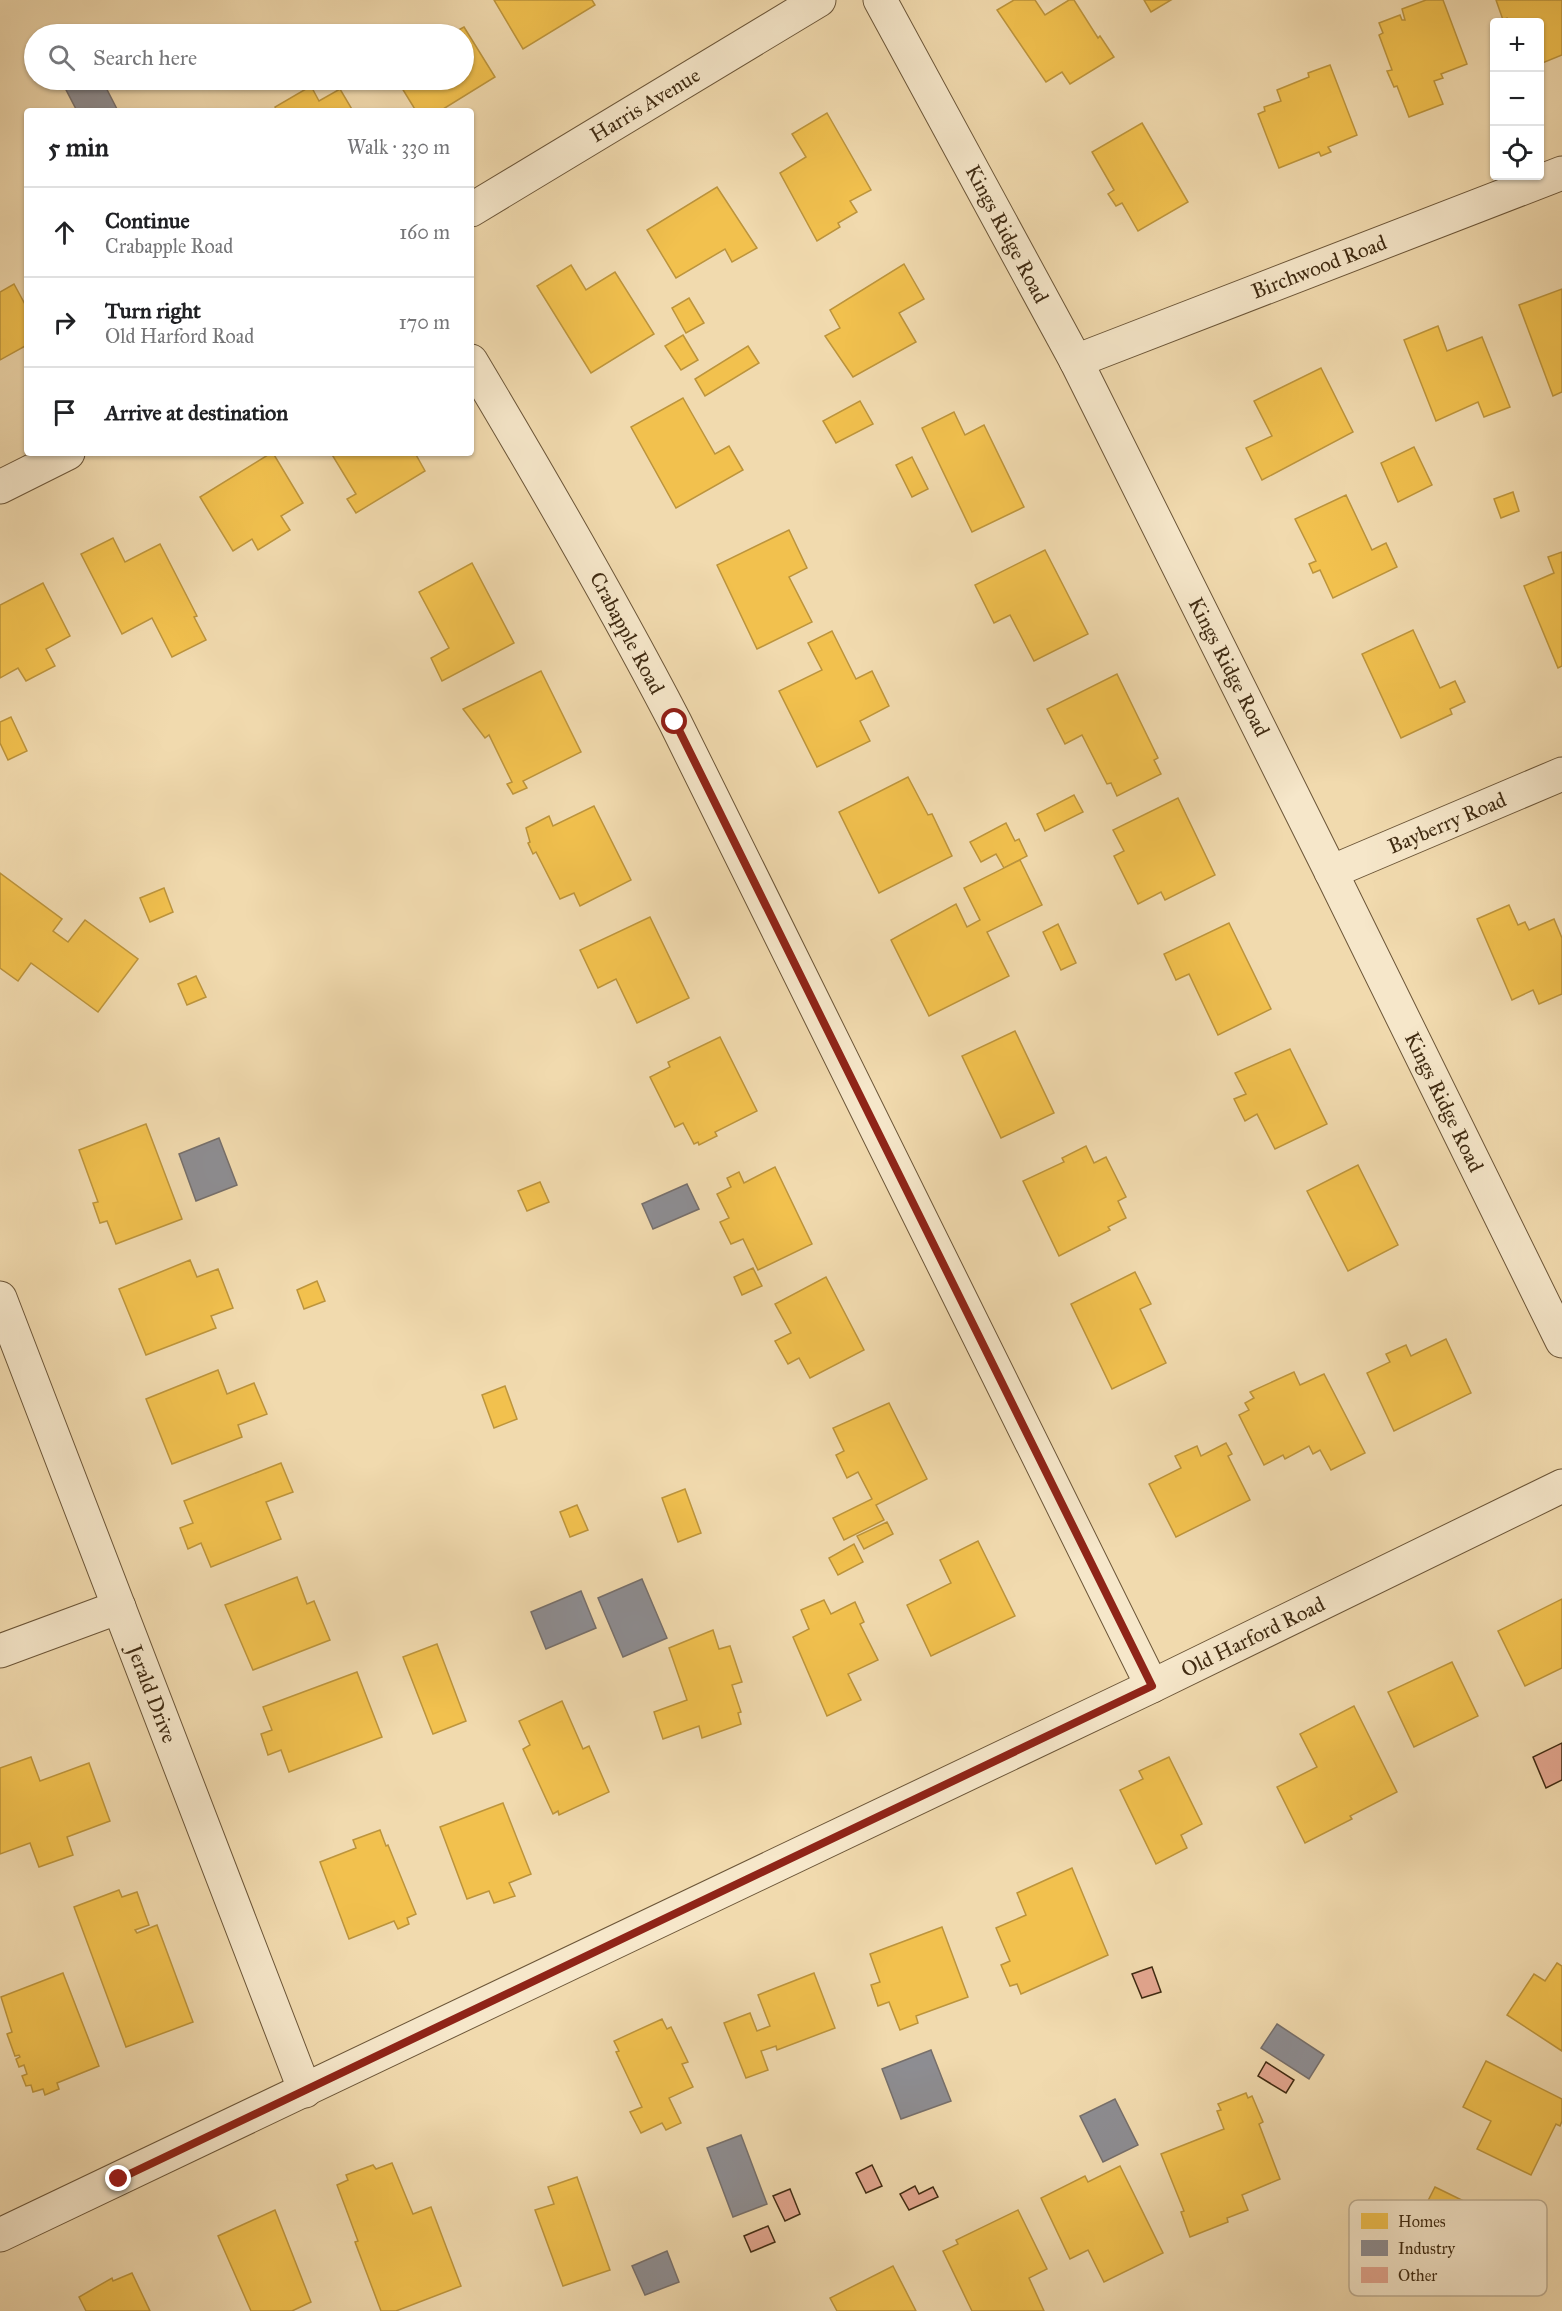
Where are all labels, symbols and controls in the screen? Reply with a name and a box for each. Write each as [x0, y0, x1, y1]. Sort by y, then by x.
map controls [1490, 18, 1544, 180]
button: + [1490, 18, 1544, 72]
search box [24, 24, 474, 90]
icon: search [45, 41, 78, 74]
text: Search here [93, 44, 197, 71]
street label: Harris Avenue [585, 62, 705, 148]
button: − [1490, 72, 1544, 126]
button: locate [1490, 126, 1544, 180]
text: 5 min [48, 131, 109, 163]
text: Walk · 330 m [347, 135, 450, 159]
street label: Kings Ridge Road [960, 160, 1055, 308]
text: Continue [105, 207, 190, 234]
icon: ahead [48, 216, 81, 249]
text: 160 m [399, 220, 450, 244]
street label: Birchwood Road [1248, 229, 1391, 305]
text: Crabapple Road [105, 234, 233, 258]
text: Turn right [105, 297, 201, 324]
icon: right [48, 306, 81, 339]
text: 170 m [399, 310, 450, 334]
text: Old Harford Road [105, 324, 254, 348]
icon: arrive [48, 396, 81, 429]
text: Arrive at destination [105, 399, 288, 426]
street label: Crabapple Road [584, 567, 670, 699]
street label: Kings Ridge Road [1183, 593, 1275, 741]
route start [661, 708, 687, 734]
street label: Bayberry Road [1384, 786, 1511, 860]
street label: Kings Ridge Road [1399, 1028, 1489, 1177]
street label: Old Harford Road [1177, 1591, 1330, 1683]
street label: Jerald Drive [121, 1639, 183, 1747]
route end [105, 2165, 131, 2191]
legend [1349, 2200, 1547, 2296]
text: Homes [1398, 2212, 1446, 2231]
text: Industry [1398, 2239, 1456, 2258]
text: Other [1398, 2266, 1437, 2285]

